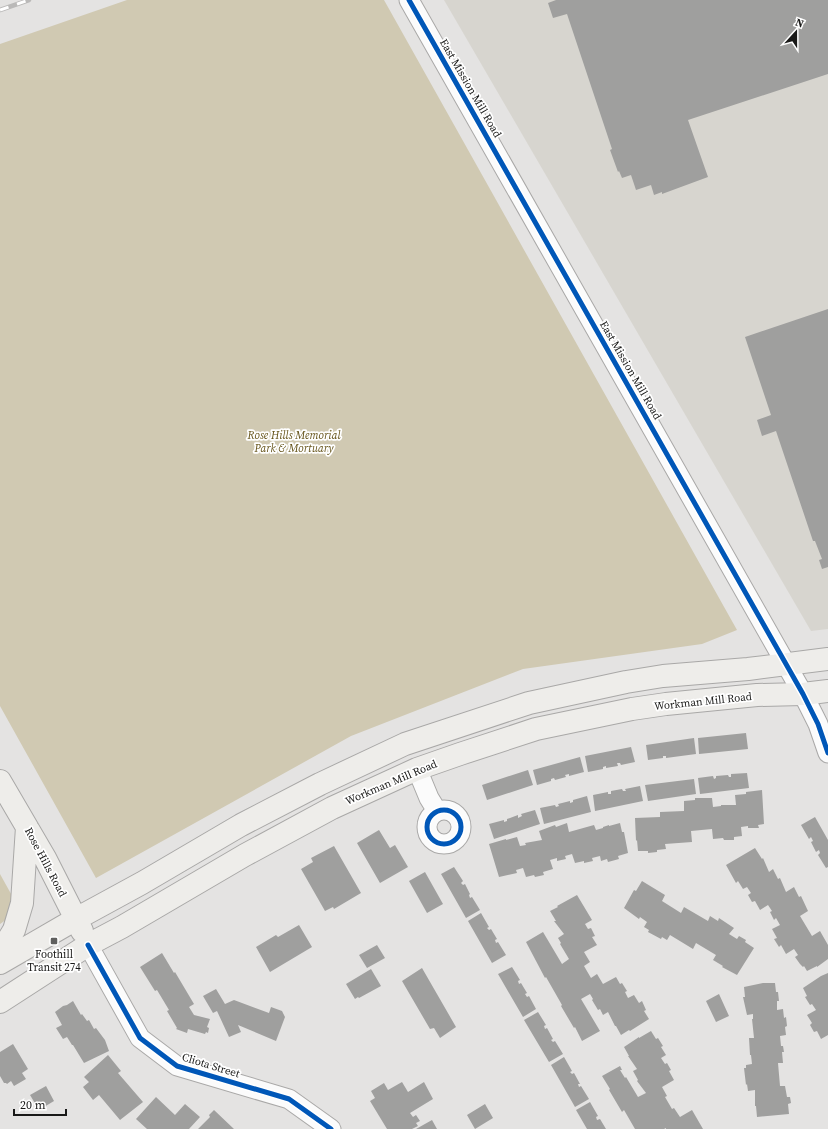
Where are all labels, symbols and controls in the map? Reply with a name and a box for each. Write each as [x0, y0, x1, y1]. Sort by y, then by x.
north arrow [776, 12, 816, 52]
text: N [793, 15, 806, 32]
street label: East Mission Mill Road [436, 36, 505, 141]
street label: East Mission Mill Road [596, 318, 665, 423]
park label: Rose Hills Memorial Park & Mortuary [247, 428, 341, 456]
street label: Workman Mill Road [653, 689, 753, 714]
street label: Workman Mill Road [343, 756, 440, 809]
street label: Rose Hills Road [21, 825, 71, 900]
marker: Foothill Transit 274 [49, 936, 59, 946]
place label: Foothill Transit 274 [27, 947, 81, 975]
street label: Cliota Street [180, 1050, 242, 1081]
scale bar [14, 1091, 66, 1117]
text: 20 m [20, 1097, 46, 1113]

